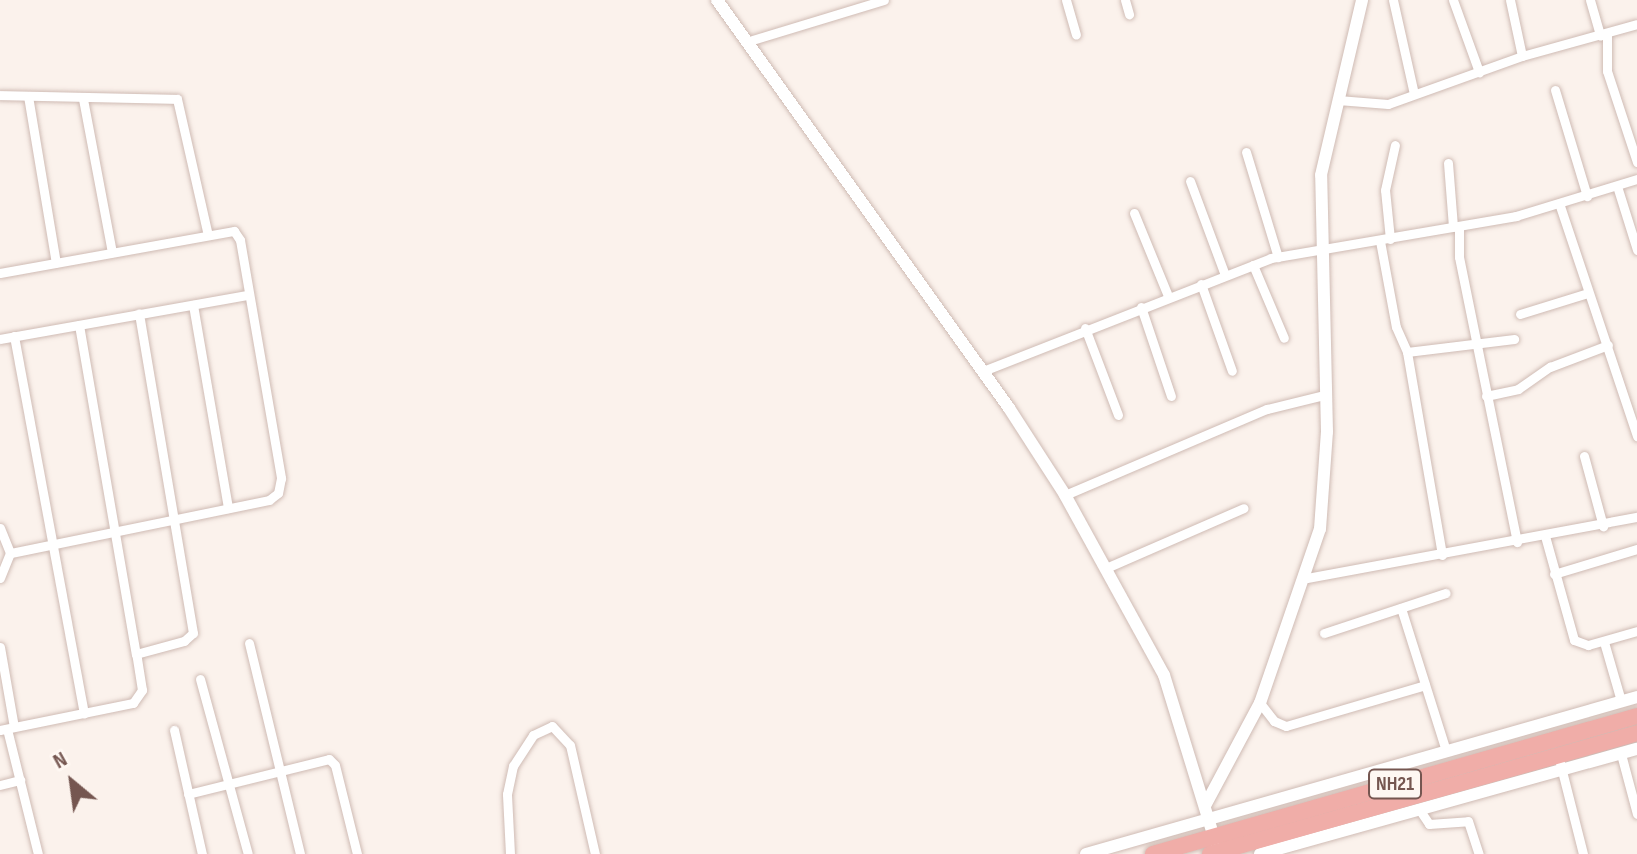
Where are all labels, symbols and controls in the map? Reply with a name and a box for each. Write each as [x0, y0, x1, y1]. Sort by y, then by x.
north arrow [32, 742, 112, 822]
text: N [48, 746, 72, 775]
road number: NH21 [1367, 768, 1423, 800]

